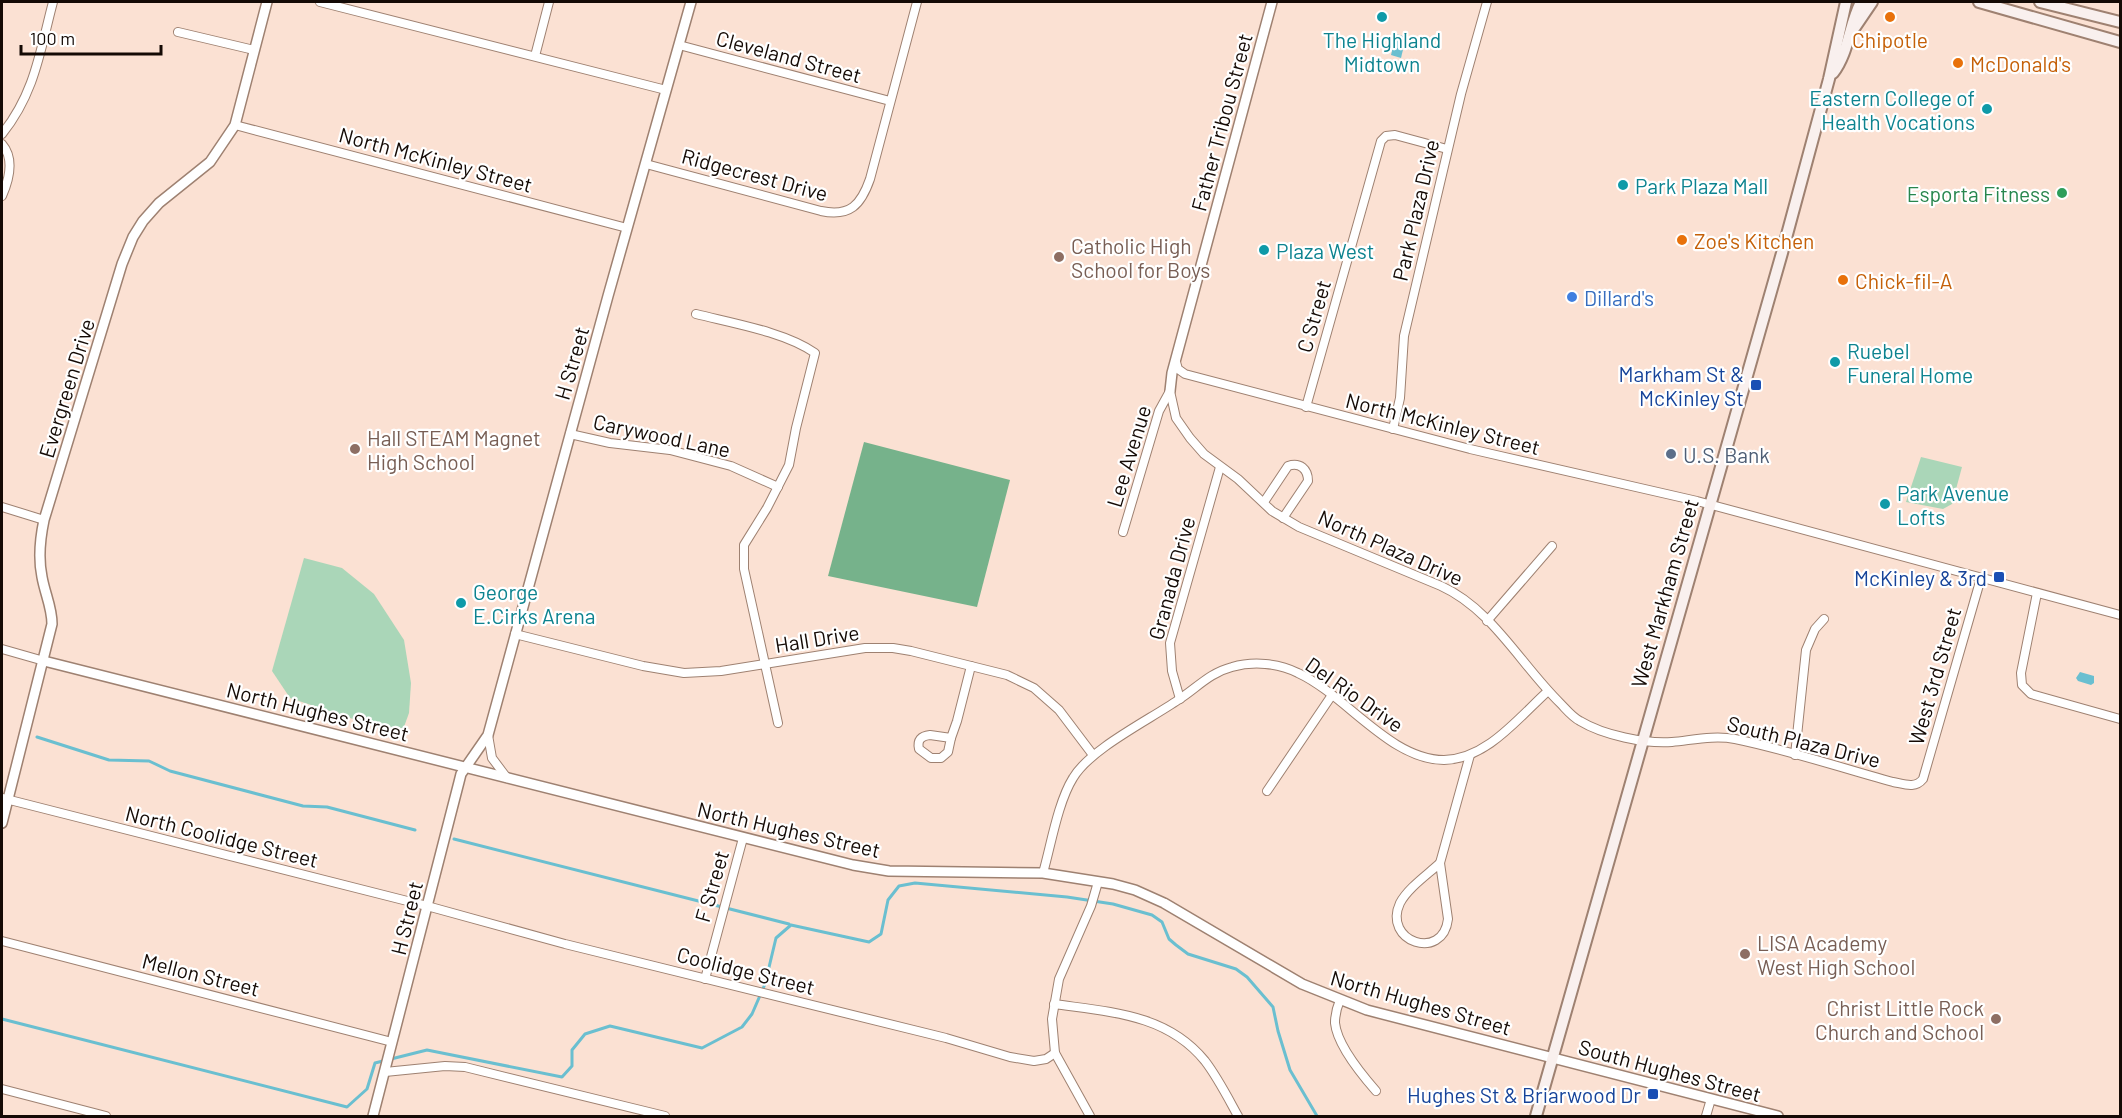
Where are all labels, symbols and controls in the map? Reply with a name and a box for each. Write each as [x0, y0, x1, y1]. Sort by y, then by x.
marker: The Highland Midtown [1375, 10, 1389, 24]
marker: Chipotle [1883, 10, 1897, 24]
scale bar [21, 18, 160, 56]
street label: Cleveland Street [714, 25, 864, 87]
text: 100 m [30, 27, 75, 49]
place label: The Highland Midtown [1323, 27, 1441, 76]
place label: Chipotle [1852, 27, 1928, 52]
street label: Father Tribou Street [1185, 30, 1257, 214]
place label: McDonald's [1970, 51, 2071, 76]
marker: McDonald's [1951, 56, 1965, 70]
place label: Eastern College of Health Vocations [1809, 85, 1975, 134]
marker: Eastern College of Health Vocations [1980, 102, 1994, 116]
street label: North McKinley Street [337, 121, 535, 197]
street label: Park Plaza Drive [1387, 137, 1443, 283]
street label: Ridgecrest Drive [679, 142, 831, 206]
place label: Park Plaza Mall [1635, 173, 1768, 198]
marker: Park Plaza Mall [1616, 178, 1630, 192]
place label: Esporta Fitness [1907, 181, 2050, 206]
marker: Esporta Fitness [2055, 186, 2069, 200]
place label: Zoe's Kitchen [1694, 228, 1814, 253]
place label: Catholic High School for Boys [1071, 233, 1210, 282]
marker: Zoe's Kitchen [1675, 233, 1689, 247]
place label: Plaza West [1276, 238, 1374, 263]
marker: Plaza West [1257, 243, 1271, 257]
marker: Catholic High School for Boys [1052, 250, 1066, 264]
place label: Chick-fil-A [1855, 268, 1953, 293]
marker: Chick-fil-A [1836, 273, 1850, 287]
street label: C Street [1291, 277, 1335, 355]
place label: Dillard's [1584, 285, 1654, 310]
marker: Dillard's [1565, 290, 1579, 304]
street label: Evergreen Drive [33, 315, 99, 461]
street label: H Street [549, 323, 593, 403]
place label: Ruebel Funeral Home [1847, 338, 1973, 387]
marker: Ruebel Funeral Home [1828, 355, 1842, 369]
place label: Markham St & McKinley St [1619, 361, 1744, 410]
marker: Markham St & McKinley St [1749, 378, 1763, 392]
street label: North McKinley Street [1343, 387, 1543, 459]
street label: Lee Avenue [1101, 402, 1155, 510]
street label: Carywood Lane [591, 408, 733, 462]
place label: Hall STEAM Magnet High School [367, 425, 541, 474]
marker: Hall STEAM Magnet High School [348, 442, 362, 456]
place label: U.S. Bank [1683, 442, 1770, 467]
marker: U.S. Bank [1664, 447, 1678, 461]
place label: Park Avenue Lofts [1897, 480, 2009, 529]
street label: West Markham Street [1625, 496, 1703, 690]
marker: Park Avenue Lofts [1878, 497, 1892, 511]
street label: North Plaza Drive [1315, 504, 1467, 590]
street label: Granada Drive [1143, 514, 1199, 642]
place label: McKinley & 3rd [1854, 565, 1987, 590]
marker: McKinley & 3rd [1992, 570, 2006, 584]
place label: George E.Cirks Arena [473, 579, 596, 628]
marker: George E.Cirks Arena [454, 596, 468, 610]
street label: West 3rd Street [1902, 604, 1966, 748]
street label: Hall Drive [773, 619, 861, 657]
street label: Del Rio Drive [1301, 651, 1409, 737]
street label: North Hughes Street [224, 676, 412, 746]
street label: South Plaza Drive [1725, 710, 1883, 772]
street label: North Hughes Street [695, 796, 883, 862]
street label: North Coolidge Street [123, 800, 321, 872]
street label: F Street [689, 847, 733, 925]
street label: H Street [385, 878, 427, 958]
place label: LISA Academy West High School [1757, 930, 1915, 979]
street label: Coolidge Street [674, 941, 818, 999]
street label: Mellon Street [140, 947, 262, 1001]
marker: LISA Academy West High School [1738, 947, 1752, 961]
street label: North Hughes Street [1328, 964, 1514, 1040]
place label: Christ Little Rock Church and School [1815, 995, 1984, 1044]
marker: Christ Little Rock Church and School [1989, 1012, 2003, 1026]
street label: South Hughes Street [1576, 1034, 1764, 1106]
place label: Hughes St & Briarwood Dr [1407, 1082, 1641, 1107]
marker: Hughes St & Briarwood Dr [1646, 1087, 1660, 1101]

